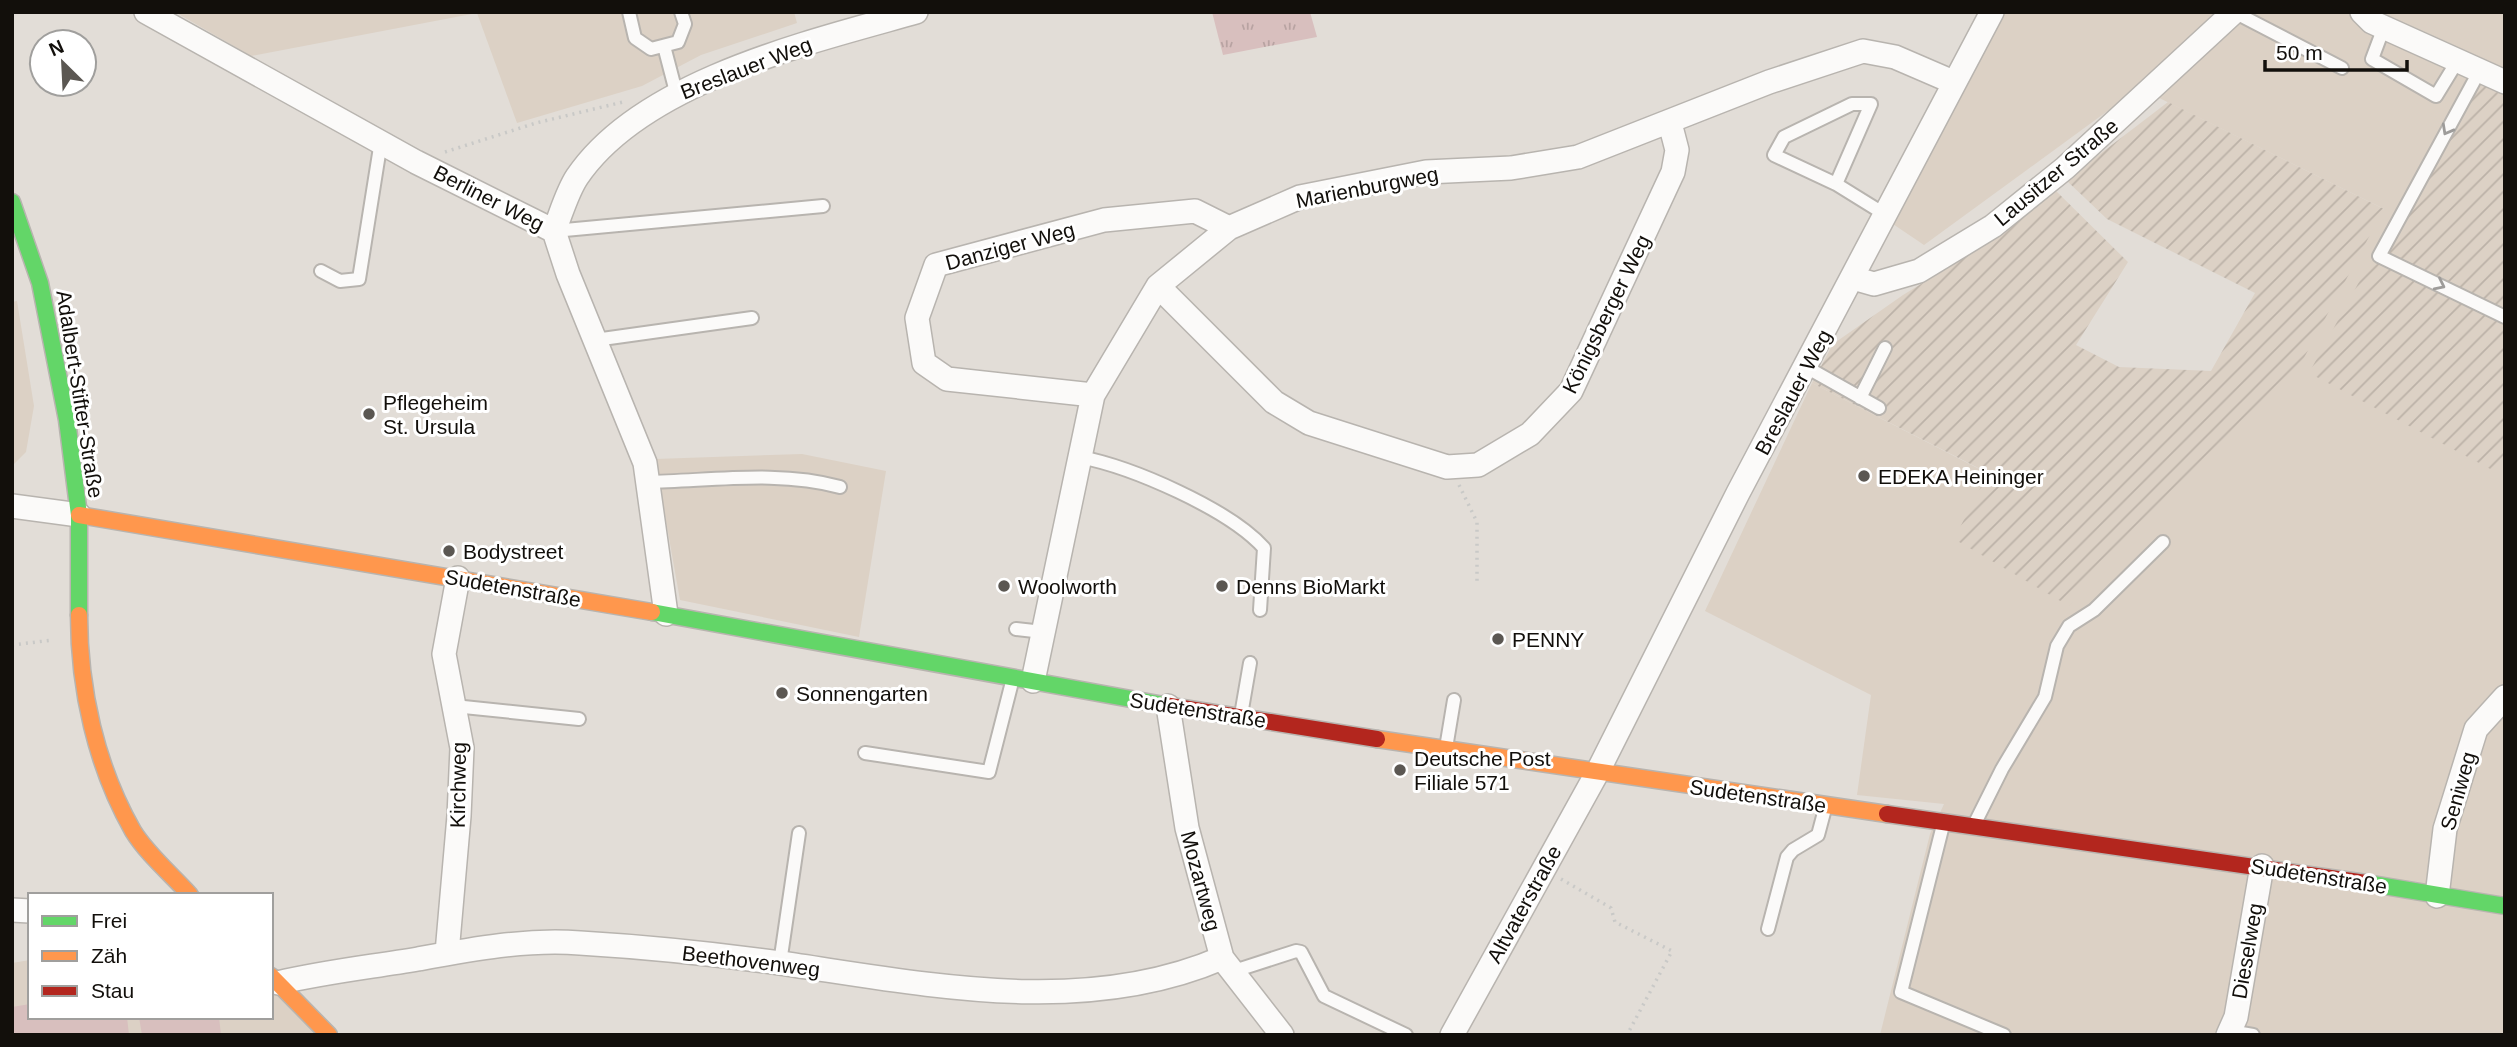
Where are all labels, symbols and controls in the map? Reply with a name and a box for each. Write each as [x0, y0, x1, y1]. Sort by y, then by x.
north arrow [28, 28, 98, 98]
scale bar [2265, 28, 2407, 72]
street label: Breslauer Weg [677, 32, 815, 104]
text: N [46, 36, 67, 60]
text: 50 m [2276, 41, 2323, 64]
street label: Lausitzer Straße [1990, 114, 2122, 230]
one-way arrow [2442, 123, 2456, 135]
street label: Berliner Weg [430, 160, 548, 236]
street label: Marienburgweg [1294, 162, 1440, 212]
street label: Danziger Weg [943, 218, 1077, 274]
street label: Königsberger Weg [1558, 231, 1654, 397]
one-way arrow [2433, 277, 2445, 291]
street label: Adalbert-Stifter-Straße [52, 288, 108, 500]
street label: Breslauer Weg [1750, 325, 1836, 459]
place label: Pflegeheim St. Ursula [383, 391, 488, 438]
marker: Pflegeheim St. Ursula [361, 406, 377, 422]
place label: EDEKA Heininger [1878, 465, 2044, 488]
marker: EDEKA Heininger [1856, 468, 1872, 484]
place label: Bodystreet [463, 540, 564, 563]
marker: Bodystreet [441, 543, 457, 559]
street label: Sudetenstraße [443, 565, 583, 611]
place label: Woolworth [1018, 575, 1117, 598]
place label: Denns BioMarkt [1236, 575, 1386, 598]
marker: Woolworth [996, 578, 1012, 594]
marker: Denns BioMarkt [1214, 578, 1230, 594]
place label: PENNY [1512, 628, 1584, 651]
marker: PENNY [1490, 631, 1506, 647]
place label: Sonnengarten [796, 682, 928, 705]
marker: Sonnengarten [774, 685, 790, 701]
street label: Sudetenstraße [1128, 688, 1268, 732]
street label: Kirchweg [446, 742, 470, 828]
place label: Deutsche Post Filiale 571 [1414, 747, 1551, 794]
street label: Seniweg [2436, 749, 2480, 833]
marker: Deutsche Post Filiale 571 [1392, 762, 1408, 778]
street label: Sudetenstraße [1688, 775, 1828, 817]
street label: Mozartweg [1177, 828, 1225, 934]
street label: Altvaterstraße [1482, 841, 1566, 967]
street label: Sudetenstraße [2249, 854, 2389, 898]
legend [28, 893, 273, 1019]
street label: Dieselweg [2227, 901, 2267, 1001]
text: Frei [91, 909, 127, 932]
street label: Beethovenweg [681, 941, 821, 981]
text: Zäh [91, 944, 127, 967]
text: Stau [91, 979, 134, 1002]

